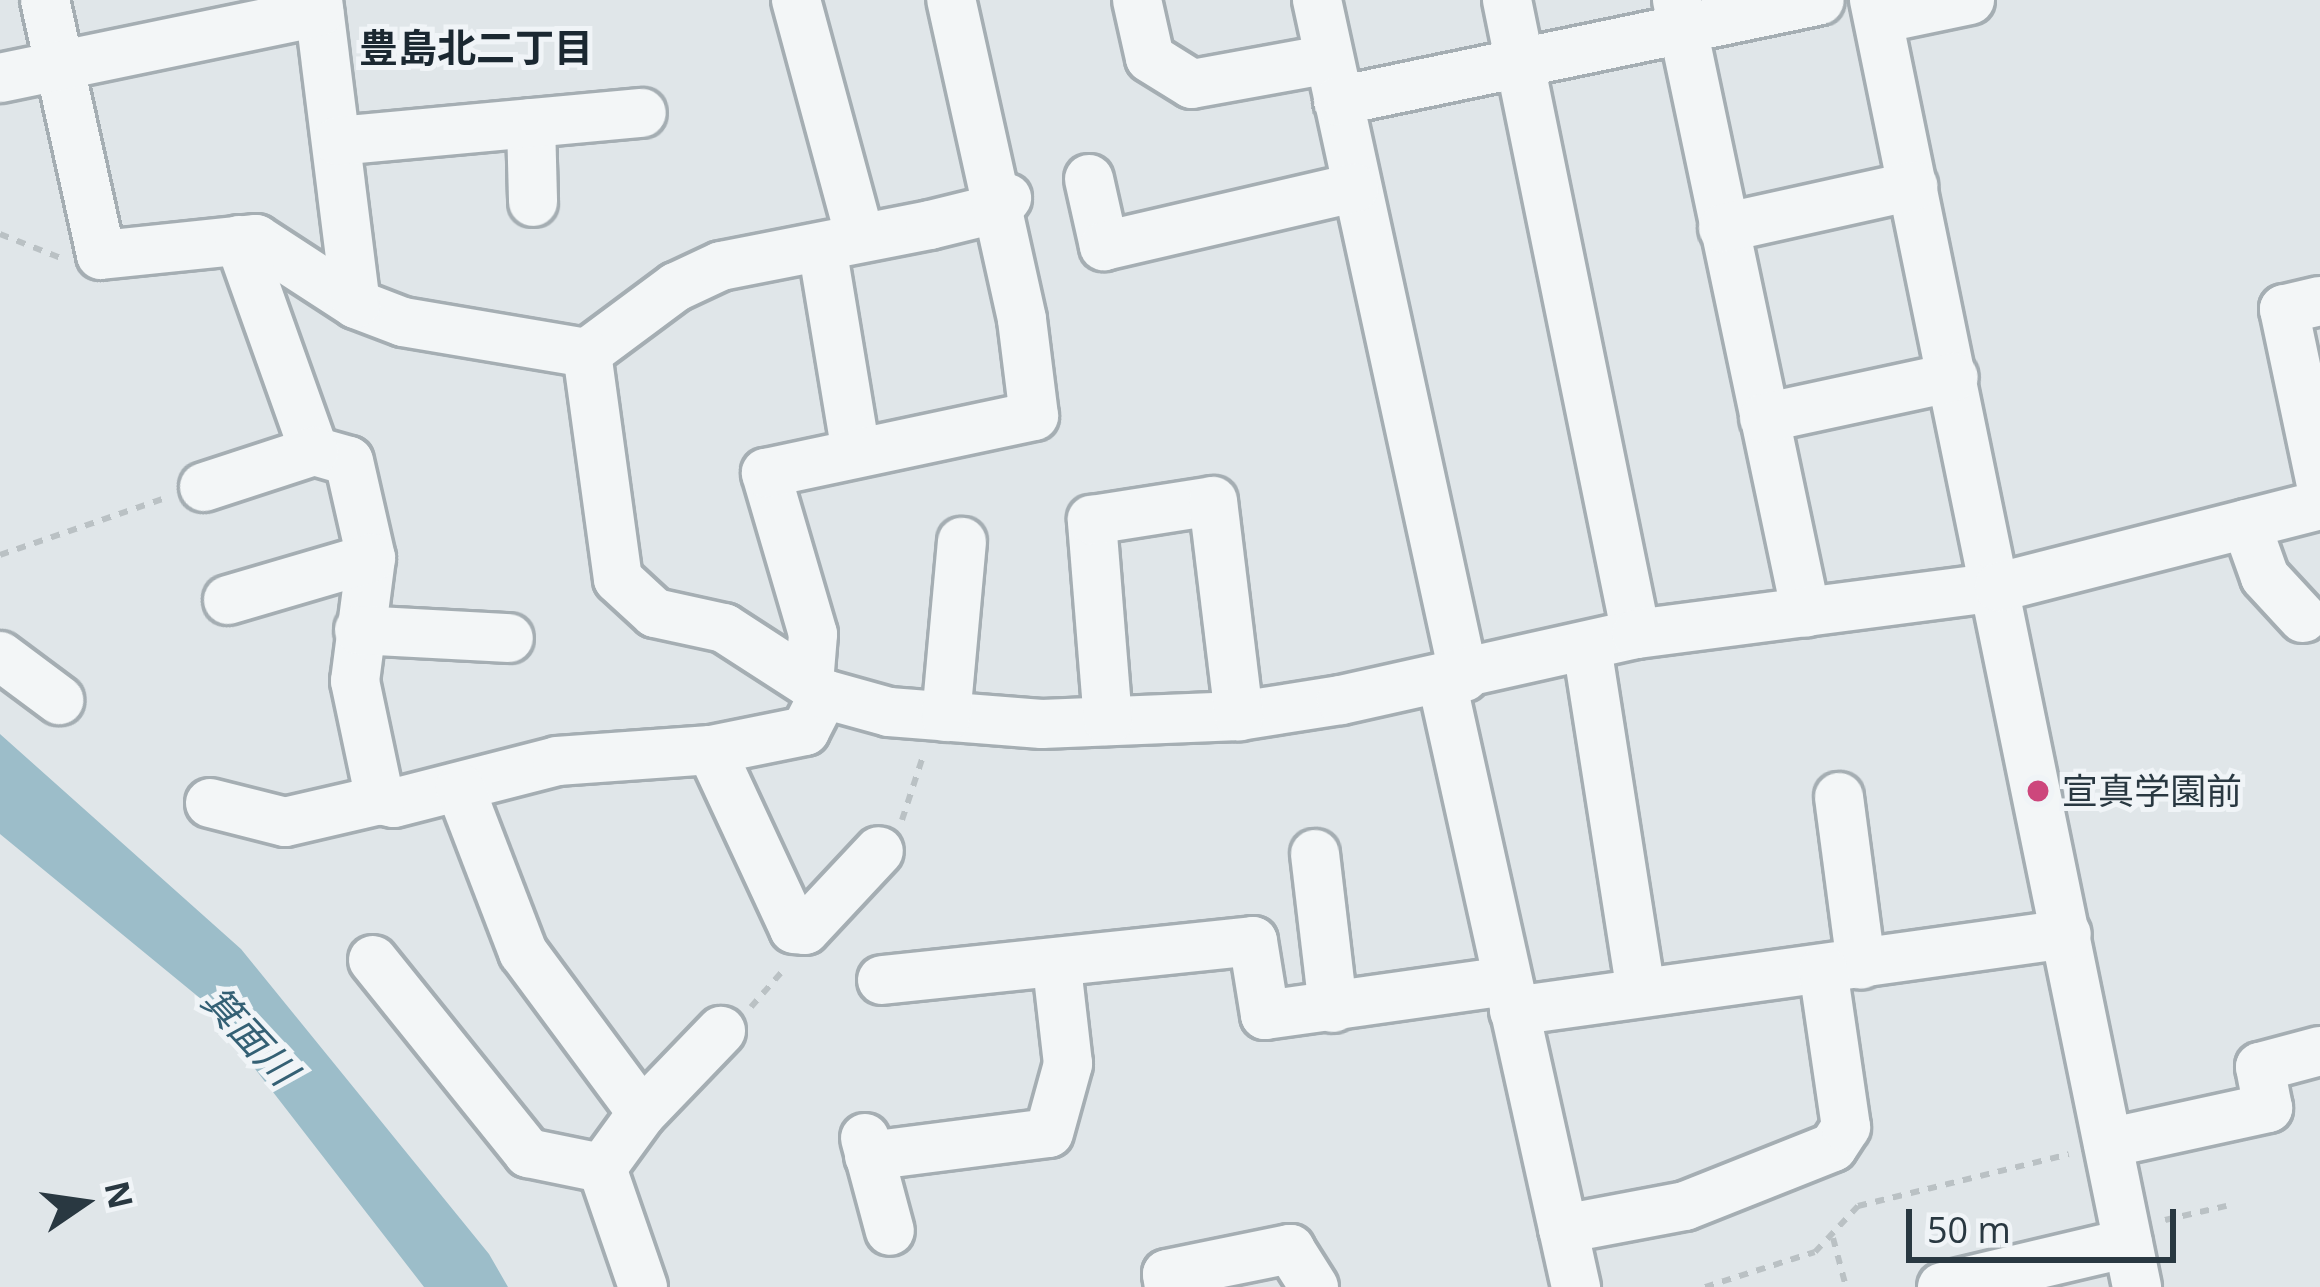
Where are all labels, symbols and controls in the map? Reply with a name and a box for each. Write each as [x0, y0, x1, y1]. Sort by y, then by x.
district label: 豊島北二丁目 [359, 24, 593, 70]
place label: 宣真学園前 [2062, 769, 2242, 813]
marker: 宣真学園前 [2025, 778, 2051, 804]
water label: 箕面川 [193, 976, 307, 1094]
north arrow [24, 1143, 144, 1263]
text: N [95, 1177, 145, 1213]
scale bar [1912, 1185, 2182, 1259]
text: 50 m [1927, 1205, 2011, 1254]

